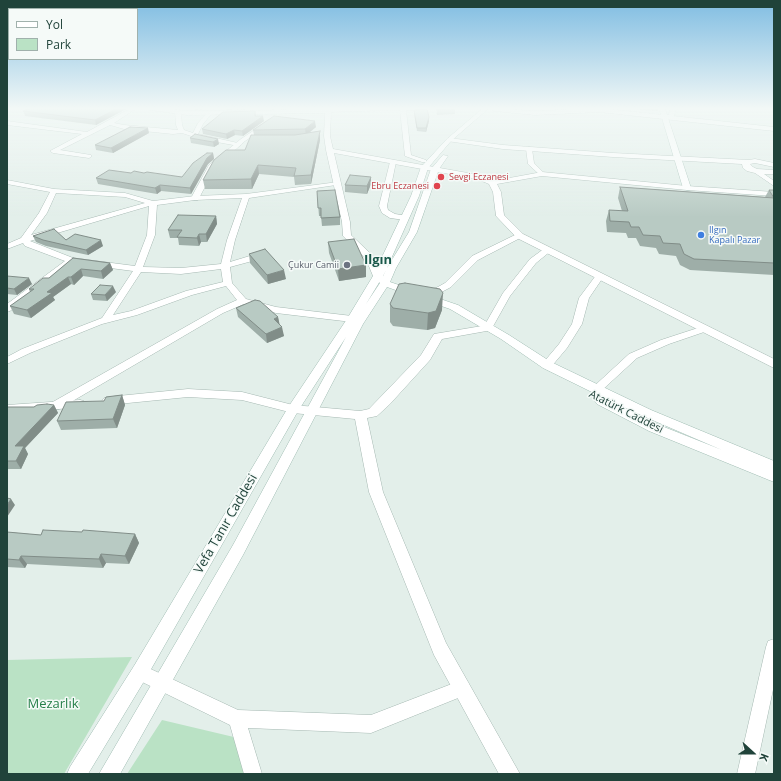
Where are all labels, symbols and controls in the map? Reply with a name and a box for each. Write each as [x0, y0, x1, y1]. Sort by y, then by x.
legend [8, 8, 138, 60]
text: Yol [46, 16, 63, 33]
text: Park [46, 36, 71, 53]
marker: Sevgi Eczanesi [436, 172, 446, 182]
place label: Sevgi Eczanesi [449, 172, 509, 182]
place label: Ebru Eczanesi [371, 181, 429, 191]
marker: Ebru Eczanesi [432, 181, 442, 191]
place label: Ilgın Kapalı Pazar [709, 225, 760, 246]
marker: Ilgın Kapalı Pazar [696, 230, 706, 240]
district label: Ilgın [364, 252, 392, 268]
place label: Çukur Camii [288, 260, 339, 270]
marker: Çukur Camii [342, 260, 352, 270]
street label: Atatürk Caddesi [587, 388, 665, 436]
street label: Vefa Tanır Caddesi [191, 471, 261, 577]
park label: Mezarlık [27, 696, 79, 712]
north arrow [733, 733, 773, 773]
text: K [756, 751, 773, 764]

